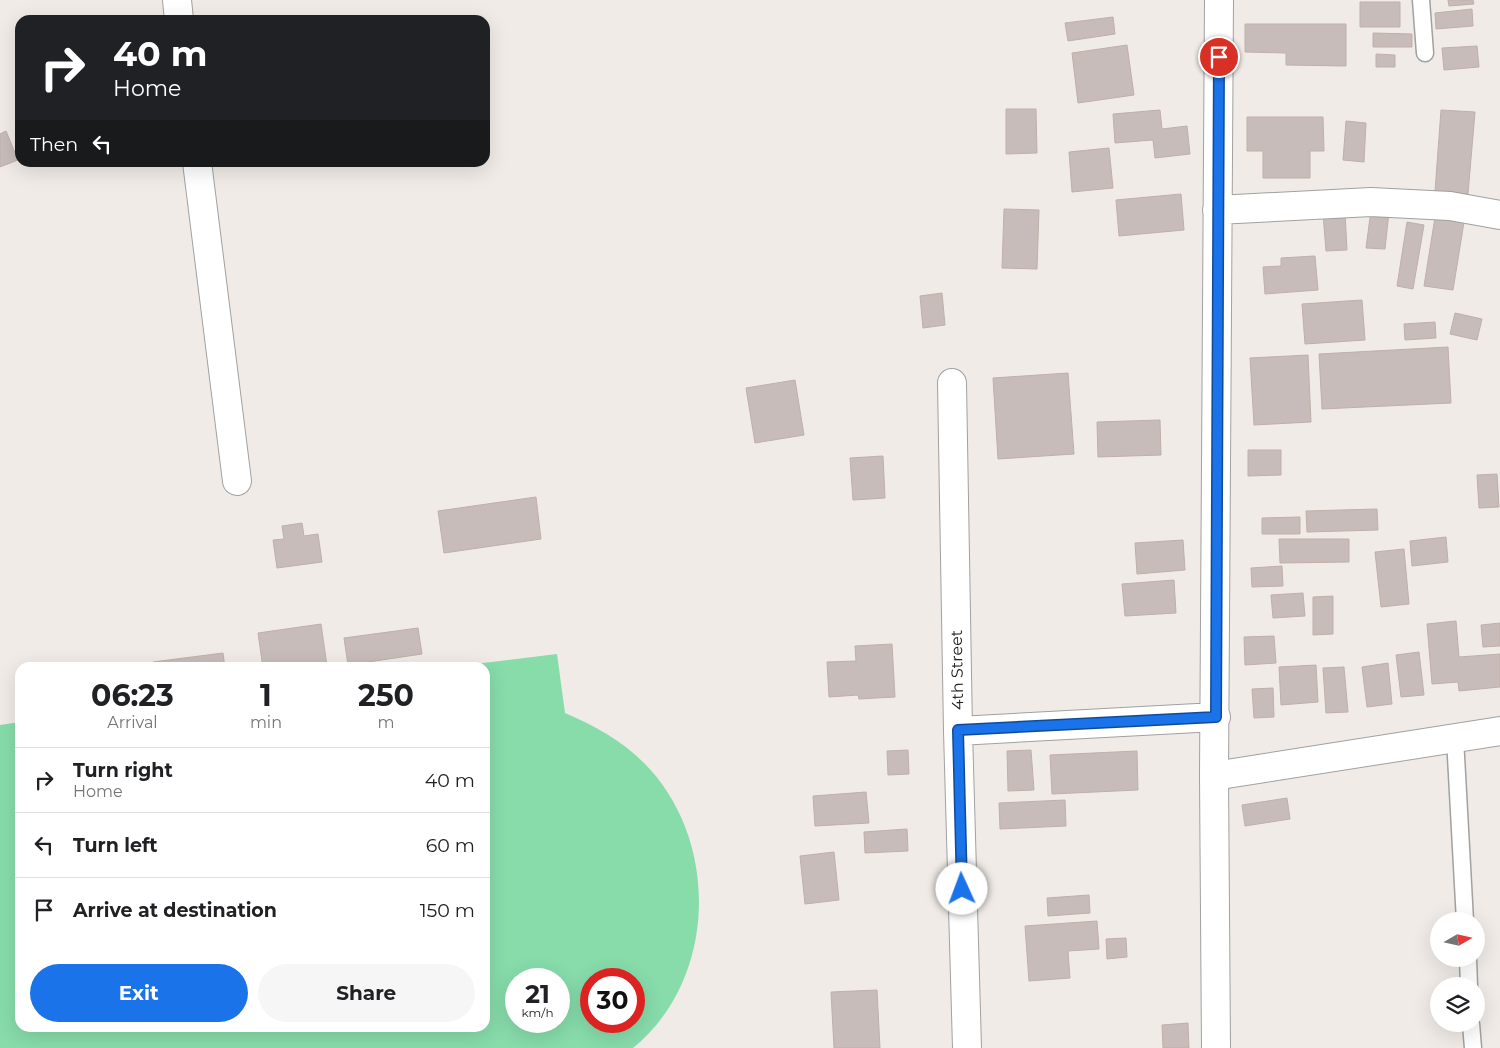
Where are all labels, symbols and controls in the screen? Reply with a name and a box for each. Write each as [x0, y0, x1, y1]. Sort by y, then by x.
text: 40 m [113, 32, 208, 75]
icon: right [30, 35, 95, 100]
pin [1198, 36, 1240, 78]
icon: arrive [1205, 43, 1233, 71]
text: Home [113, 75, 181, 102]
icon: left [88, 130, 116, 158]
text: Then [30, 133, 78, 156]
street label: 4th Street [947, 629, 967, 710]
text: 06:23 [91, 677, 174, 714]
text: 1 [260, 677, 272, 714]
text: 250 [358, 677, 414, 714]
text: Arrival [107, 713, 158, 732]
text: min [250, 713, 282, 732]
text: m [377, 713, 394, 732]
text: Turn right [73, 759, 173, 782]
icon: right [30, 766, 58, 794]
text: 40 m [425, 769, 475, 792]
text: Home [73, 782, 123, 801]
icon: left [30, 831, 58, 859]
text: Turn left [73, 834, 158, 857]
text: 60 m [426, 834, 475, 857]
position arrow [935, 862, 987, 914]
icon: arrive [30, 896, 58, 924]
text: Arrive at destination [73, 899, 277, 922]
text: 150 m [420, 899, 475, 922]
north arrow [1430, 912, 1485, 968]
map controls [1430, 912, 1485, 1032]
button: Exit [30, 964, 248, 1022]
button: Share [258, 964, 475, 1022]
speed limit sign: 30 [580, 968, 645, 1033]
button: layers [1430, 977, 1485, 1032]
text: 21 [525, 979, 550, 1009]
text: km/h [521, 1005, 554, 1020]

